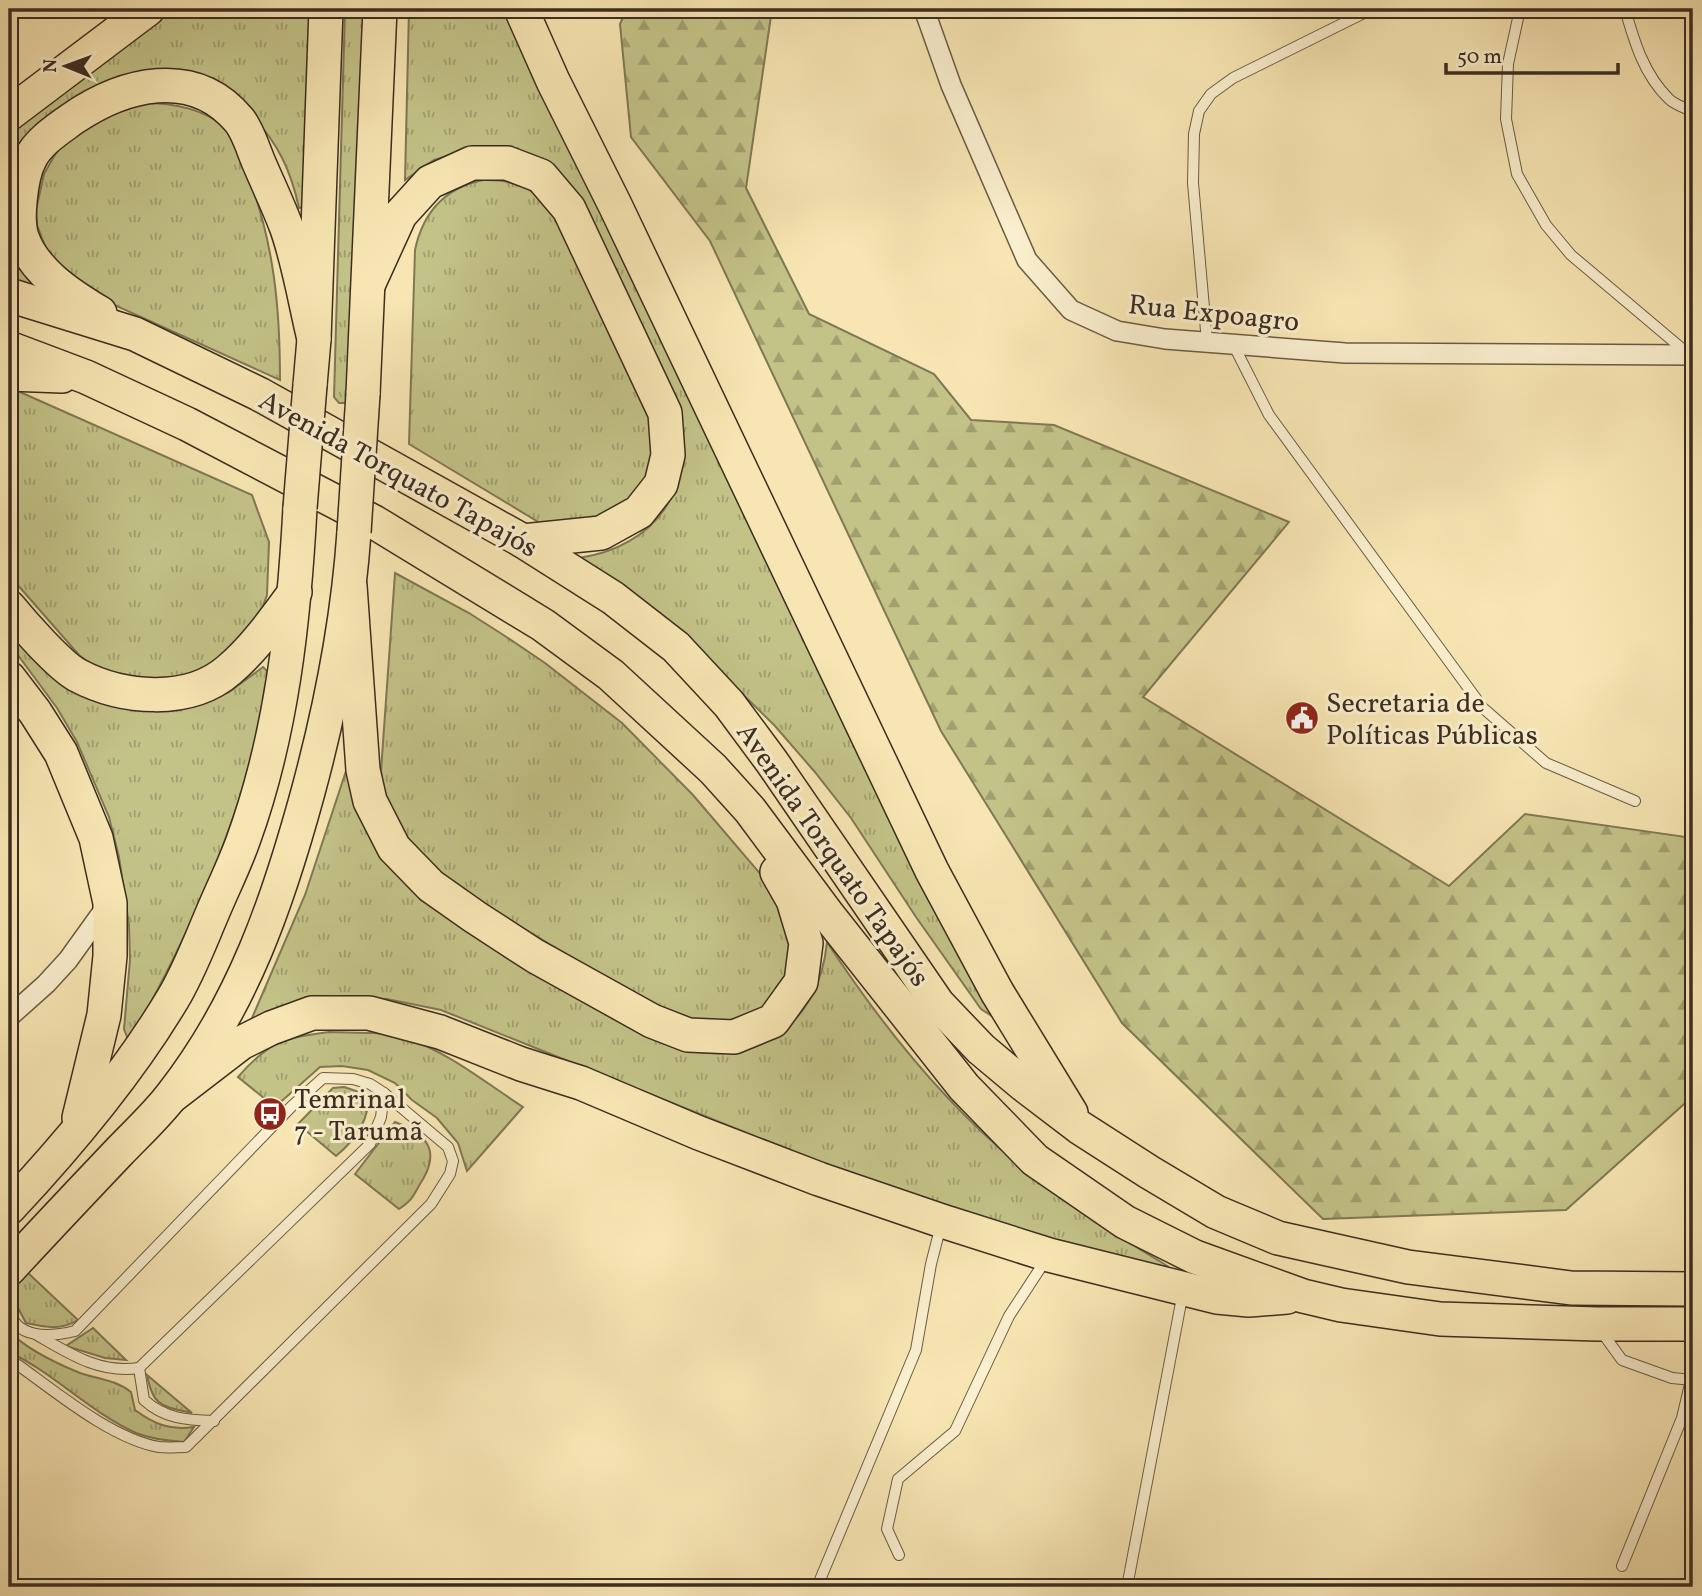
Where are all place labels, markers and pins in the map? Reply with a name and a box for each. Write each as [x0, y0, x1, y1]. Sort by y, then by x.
place label: Secretaria de Políticas Públicas [1326, 685, 1538, 756]
public building icon: Secretaria de Políticas Públicas [1283, 699, 1321, 737]
place label: Temrinal 7 - Tarumã [294, 1081, 423, 1152]
bus stop icon: Temrinal 7 - Tarumã [251, 1095, 289, 1133]

